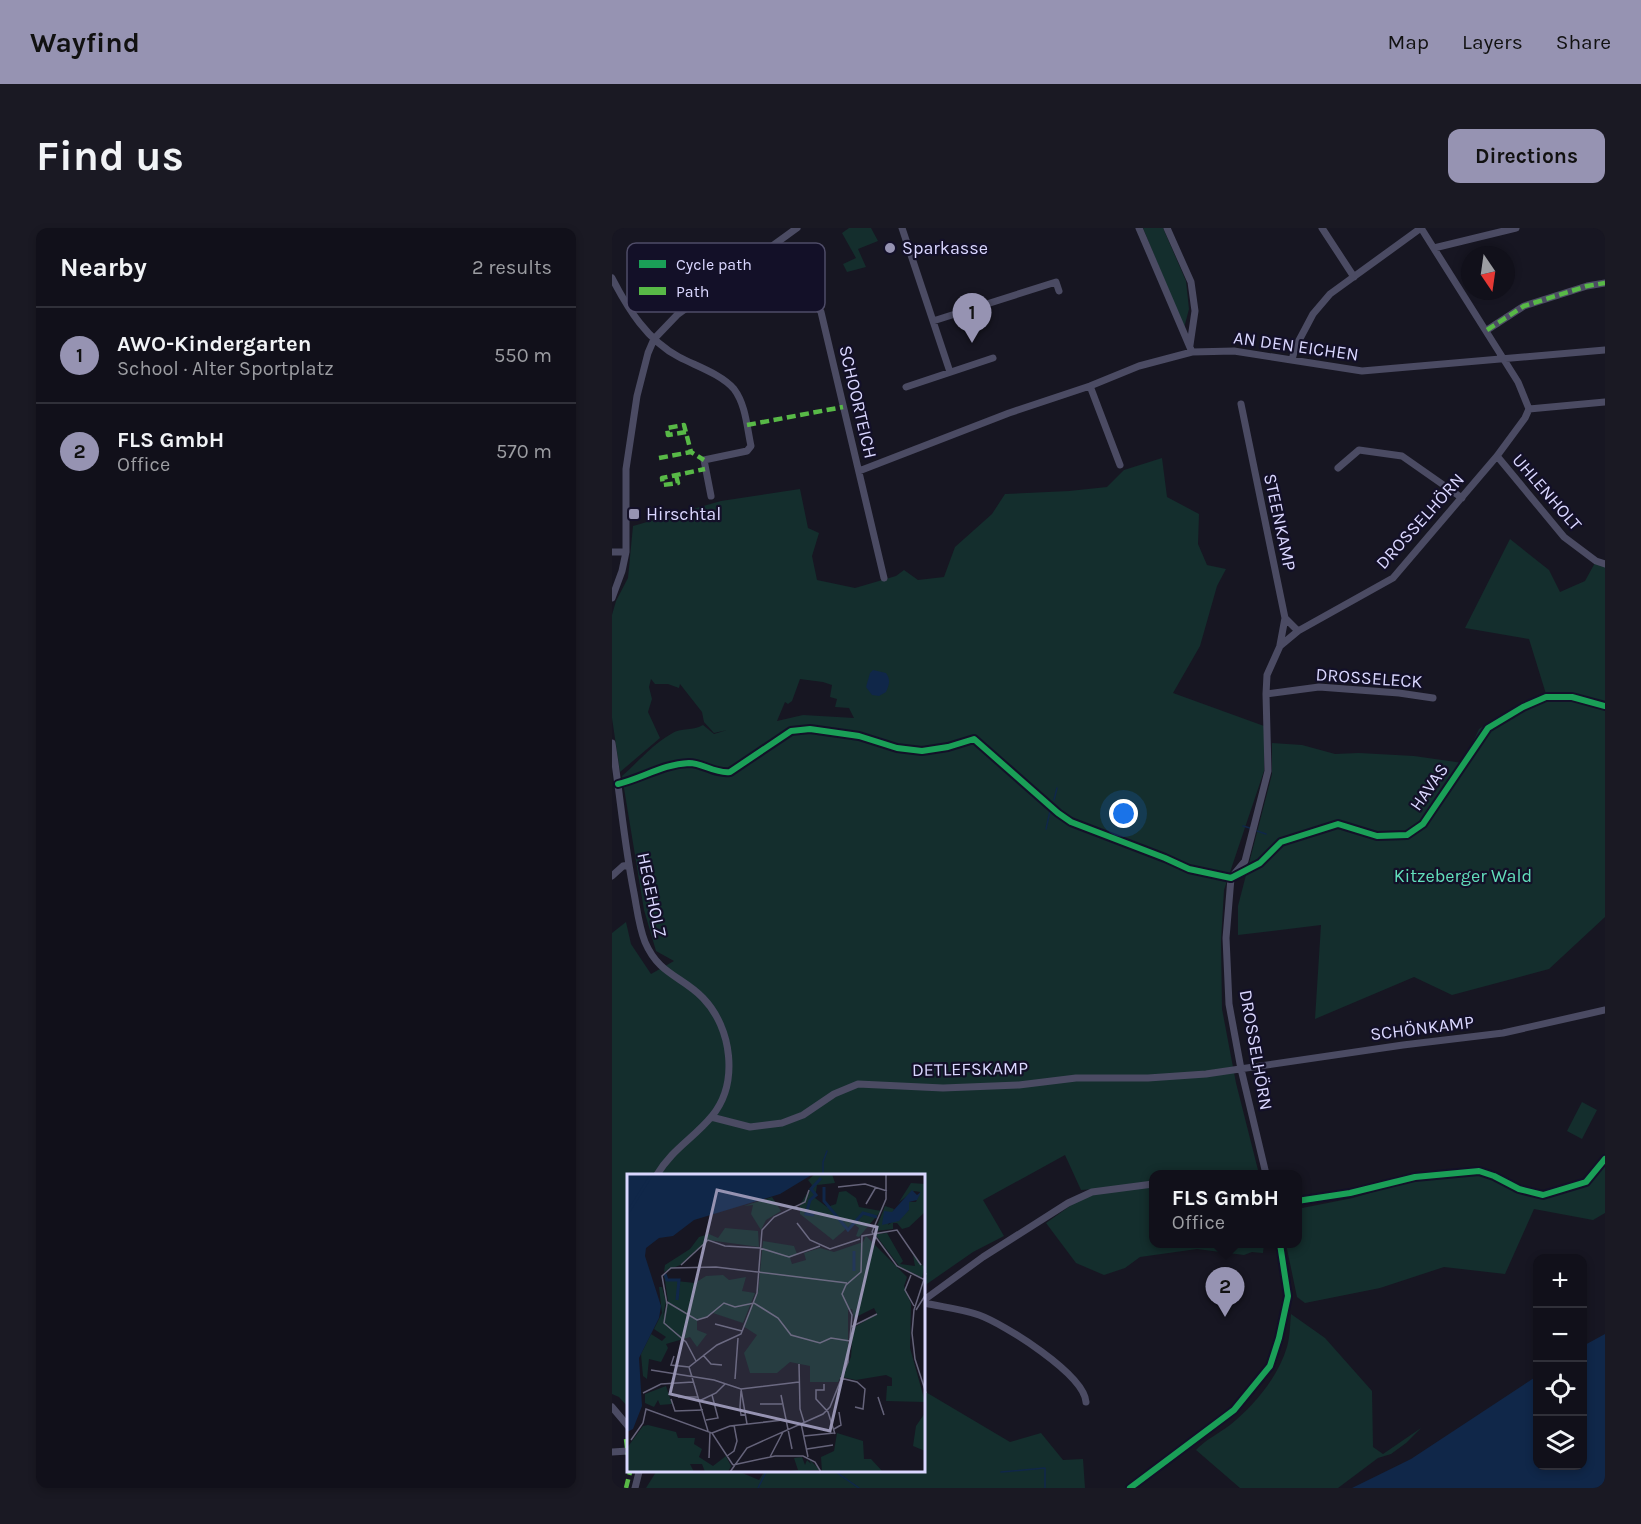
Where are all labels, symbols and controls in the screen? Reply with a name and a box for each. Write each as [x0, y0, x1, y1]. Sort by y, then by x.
text: Wayfind [30, 26, 140, 59]
text: Map [1387, 30, 1429, 54]
text: Layers [1462, 30, 1523, 54]
text: Share [1556, 30, 1611, 54]
button: Directions [1448, 129, 1605, 183]
text: Find us [36, 131, 184, 181]
place label: Sparkasse [902, 237, 988, 259]
marker: Sparkasse [883, 241, 897, 255]
legend [627, 243, 825, 312]
north arrow [1461, 246, 1515, 300]
text: Nearby [60, 252, 147, 283]
text: Cycle path [676, 255, 752, 274]
text: 2 results [472, 256, 552, 279]
text: Path [676, 282, 709, 301]
pin: 1 [952, 294, 992, 343]
street label: AN DEN EICHEN [1232, 326, 1360, 366]
text: AWO-Kindergarten [117, 331, 311, 357]
street label: SCHOORTEICH [834, 343, 882, 461]
text: 1 [76, 344, 83, 367]
text: 550 m [494, 344, 552, 367]
text: School · Alter Sportplatz [117, 357, 334, 380]
text: FLS GmbH [117, 427, 224, 453]
text: 2 [73, 440, 86, 463]
text: 570 m [496, 440, 552, 463]
street label: UHLENHOLT [1508, 449, 1586, 535]
text: Office [117, 453, 170, 476]
street label: DROSSELHÖRN [1371, 468, 1469, 574]
street label: STEENKAMP [1259, 471, 1301, 573]
place label: Hirschtal [646, 503, 721, 525]
marker: Hirschtal [627, 507, 641, 521]
street label: DROSSELECK [1315, 663, 1423, 693]
street label: HAVAS [1405, 759, 1453, 815]
your location [1109, 799, 1138, 828]
street label: HEGEHOLZ [632, 850, 672, 940]
park label: Kitzeberger Wald [1394, 865, 1532, 887]
street label: DROSSELHÖRN [1235, 988, 1277, 1112]
street label: SCHÖNKAMP [1369, 1011, 1475, 1045]
street label: DETLEFSKAMP [912, 1057, 1028, 1081]
popup [1149, 1170, 1302, 1248]
inset map [627, 1174, 926, 1473]
text: FLS GmbH [1172, 1185, 1279, 1211]
text: Office [1172, 1211, 1225, 1234]
map controls [1533, 1254, 1587, 1470]
button: + [1533, 1254, 1587, 1308]
pin: 2 [1206, 1268, 1244, 1317]
button: − [1533, 1308, 1587, 1362]
button: locate [1533, 1362, 1587, 1416]
button: layers [1533, 1416, 1587, 1470]

